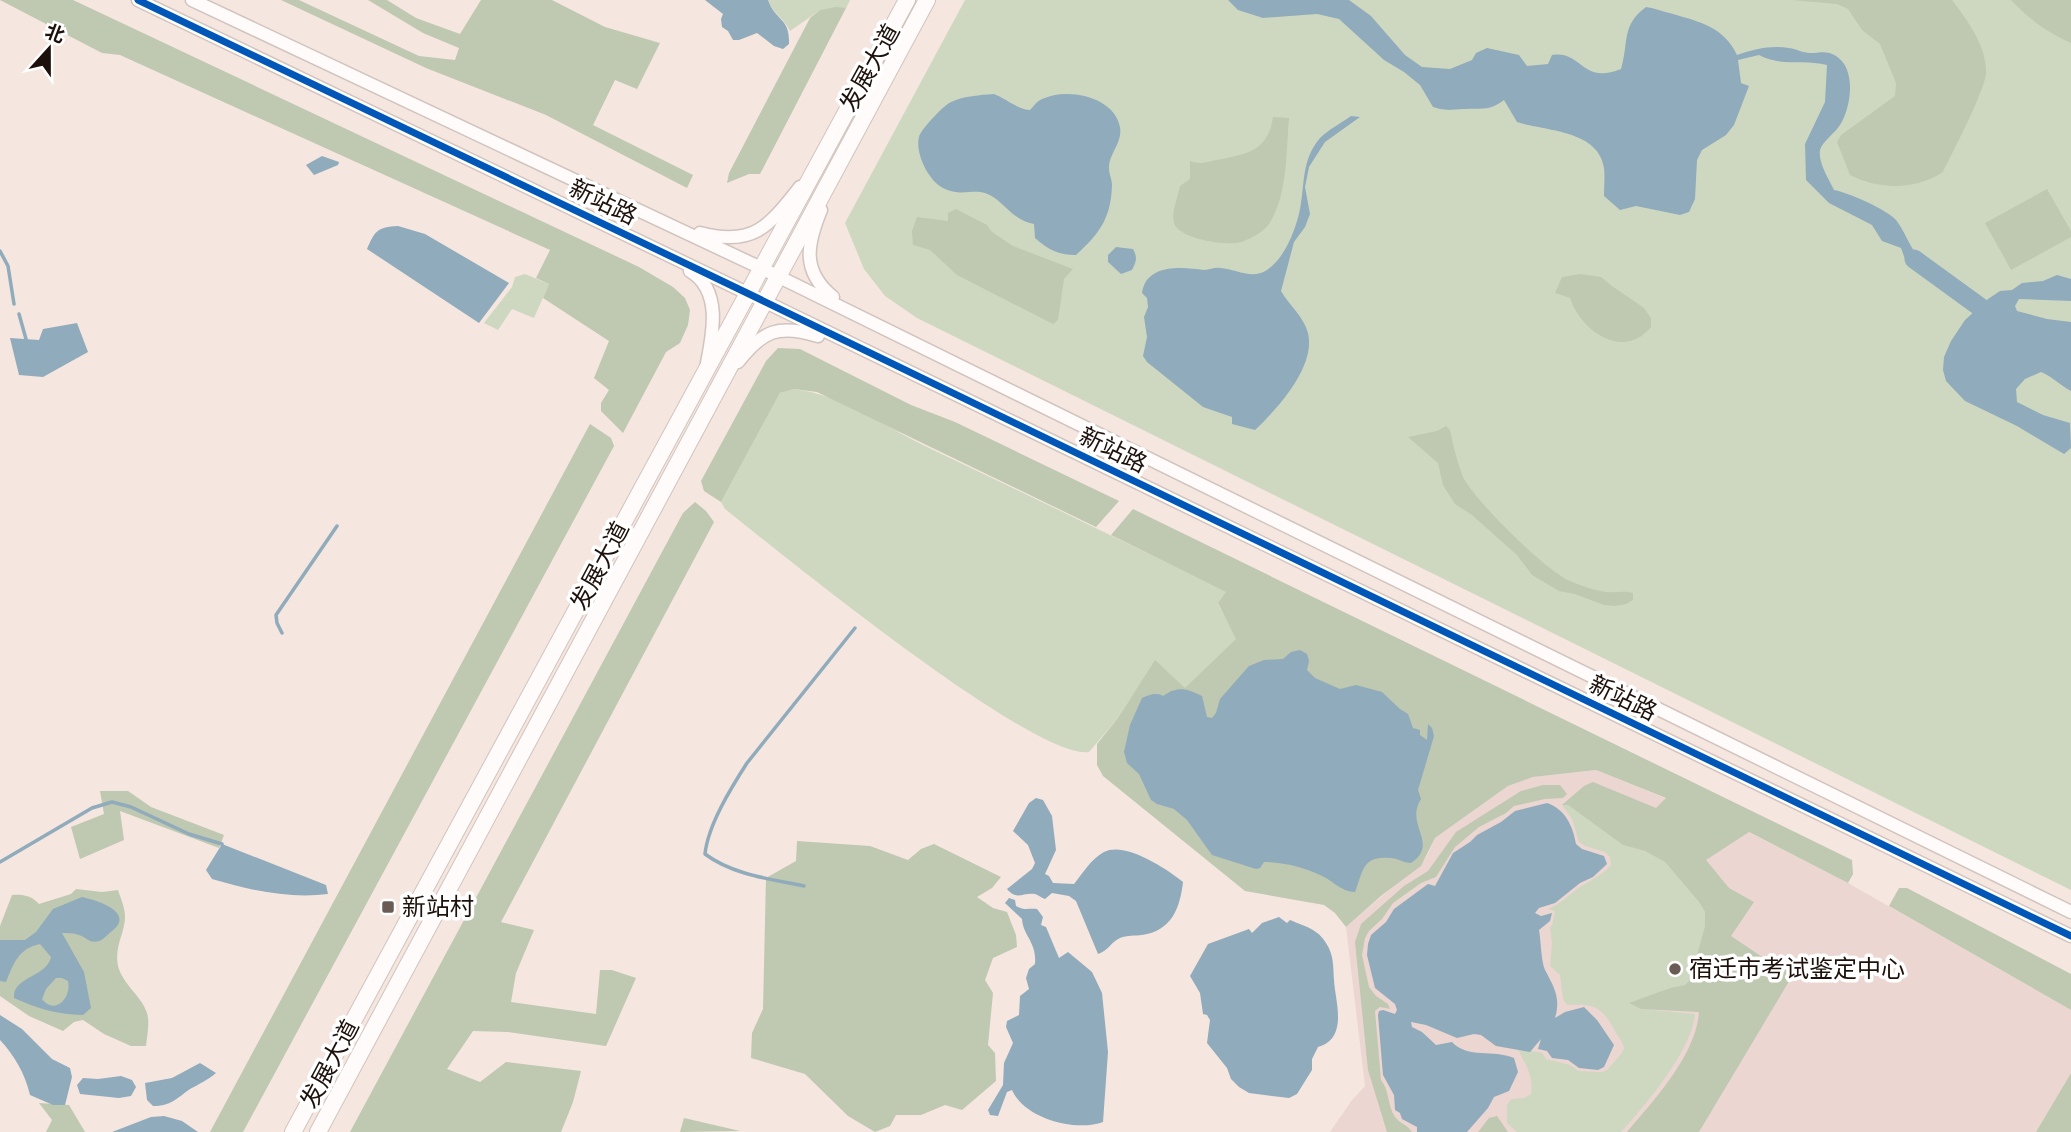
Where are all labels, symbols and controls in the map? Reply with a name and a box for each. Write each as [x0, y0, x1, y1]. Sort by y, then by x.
north arrow [14, 14, 84, 84]
text: 北 [42, 19, 68, 48]
street label: 发展大道 [834, 19, 906, 117]
street label: 新站路 [565, 174, 641, 230]
street label: 新站路 [1075, 422, 1151, 478]
street label: 发展大道 [565, 517, 635, 615]
street label: 新站路 [1585, 670, 1661, 726]
place label: 新站村 [402, 893, 474, 921]
marker: 新站村 [380, 899, 396, 915]
place label: 宿迁市考试鉴定中心 [1689, 955, 1905, 983]
marker: 宿迁市考试鉴定中心 [1667, 961, 1683, 977]
street label: 发展大道 [295, 1015, 365, 1113]

